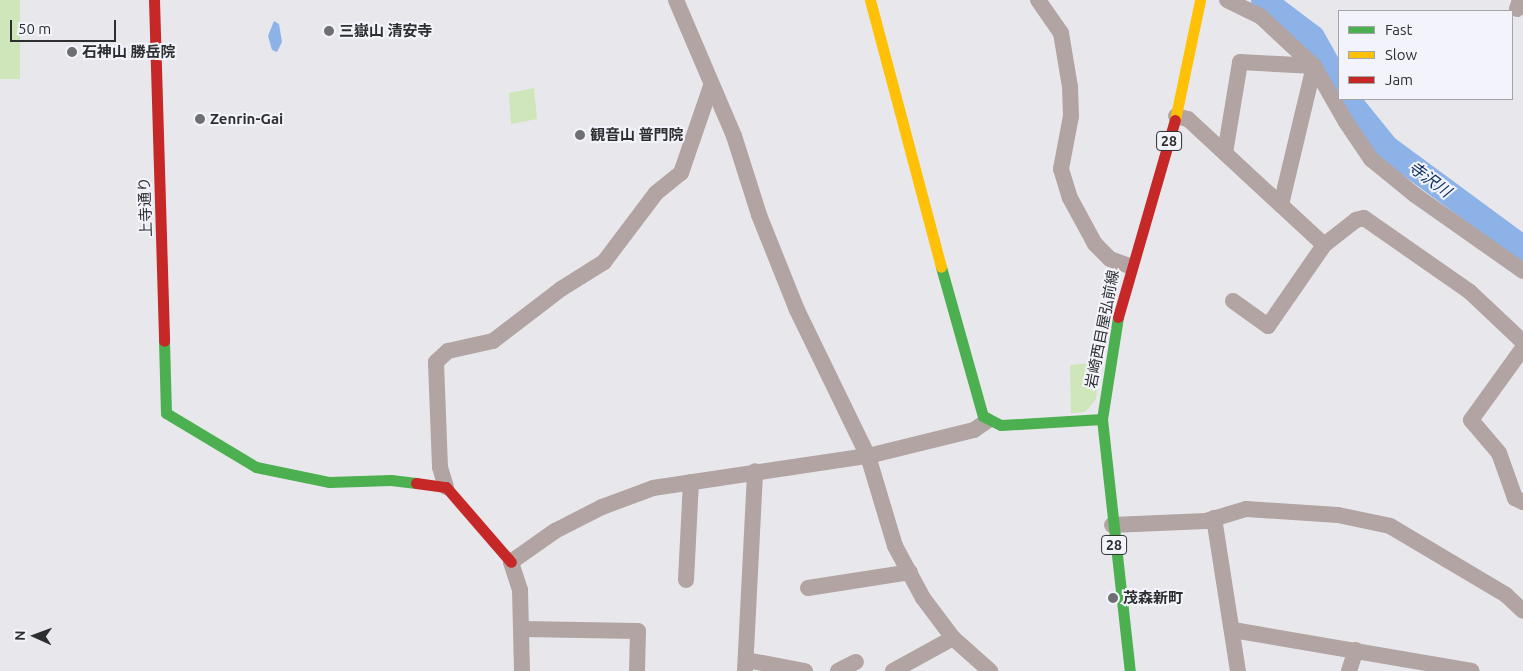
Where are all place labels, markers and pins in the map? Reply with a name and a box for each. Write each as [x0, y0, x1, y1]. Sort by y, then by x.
place label: 三嶽山 清安寺 [339, 22, 433, 40]
marker: 三嶽山 清安寺 [323, 25, 335, 37]
place label: 石神山 勝岳院 [82, 43, 176, 61]
marker: 石神山 勝岳院 [66, 46, 78, 58]
place label: Zenrin-Gai [210, 110, 283, 128]
marker: Zenrin-Gai [194, 113, 206, 125]
place label: 観音山 普門院 [590, 126, 684, 144]
marker: 観音山 普門院 [574, 129, 586, 141]
place label: 茂森新町 [1123, 589, 1183, 607]
marker: 茂森新町 [1107, 592, 1119, 604]

